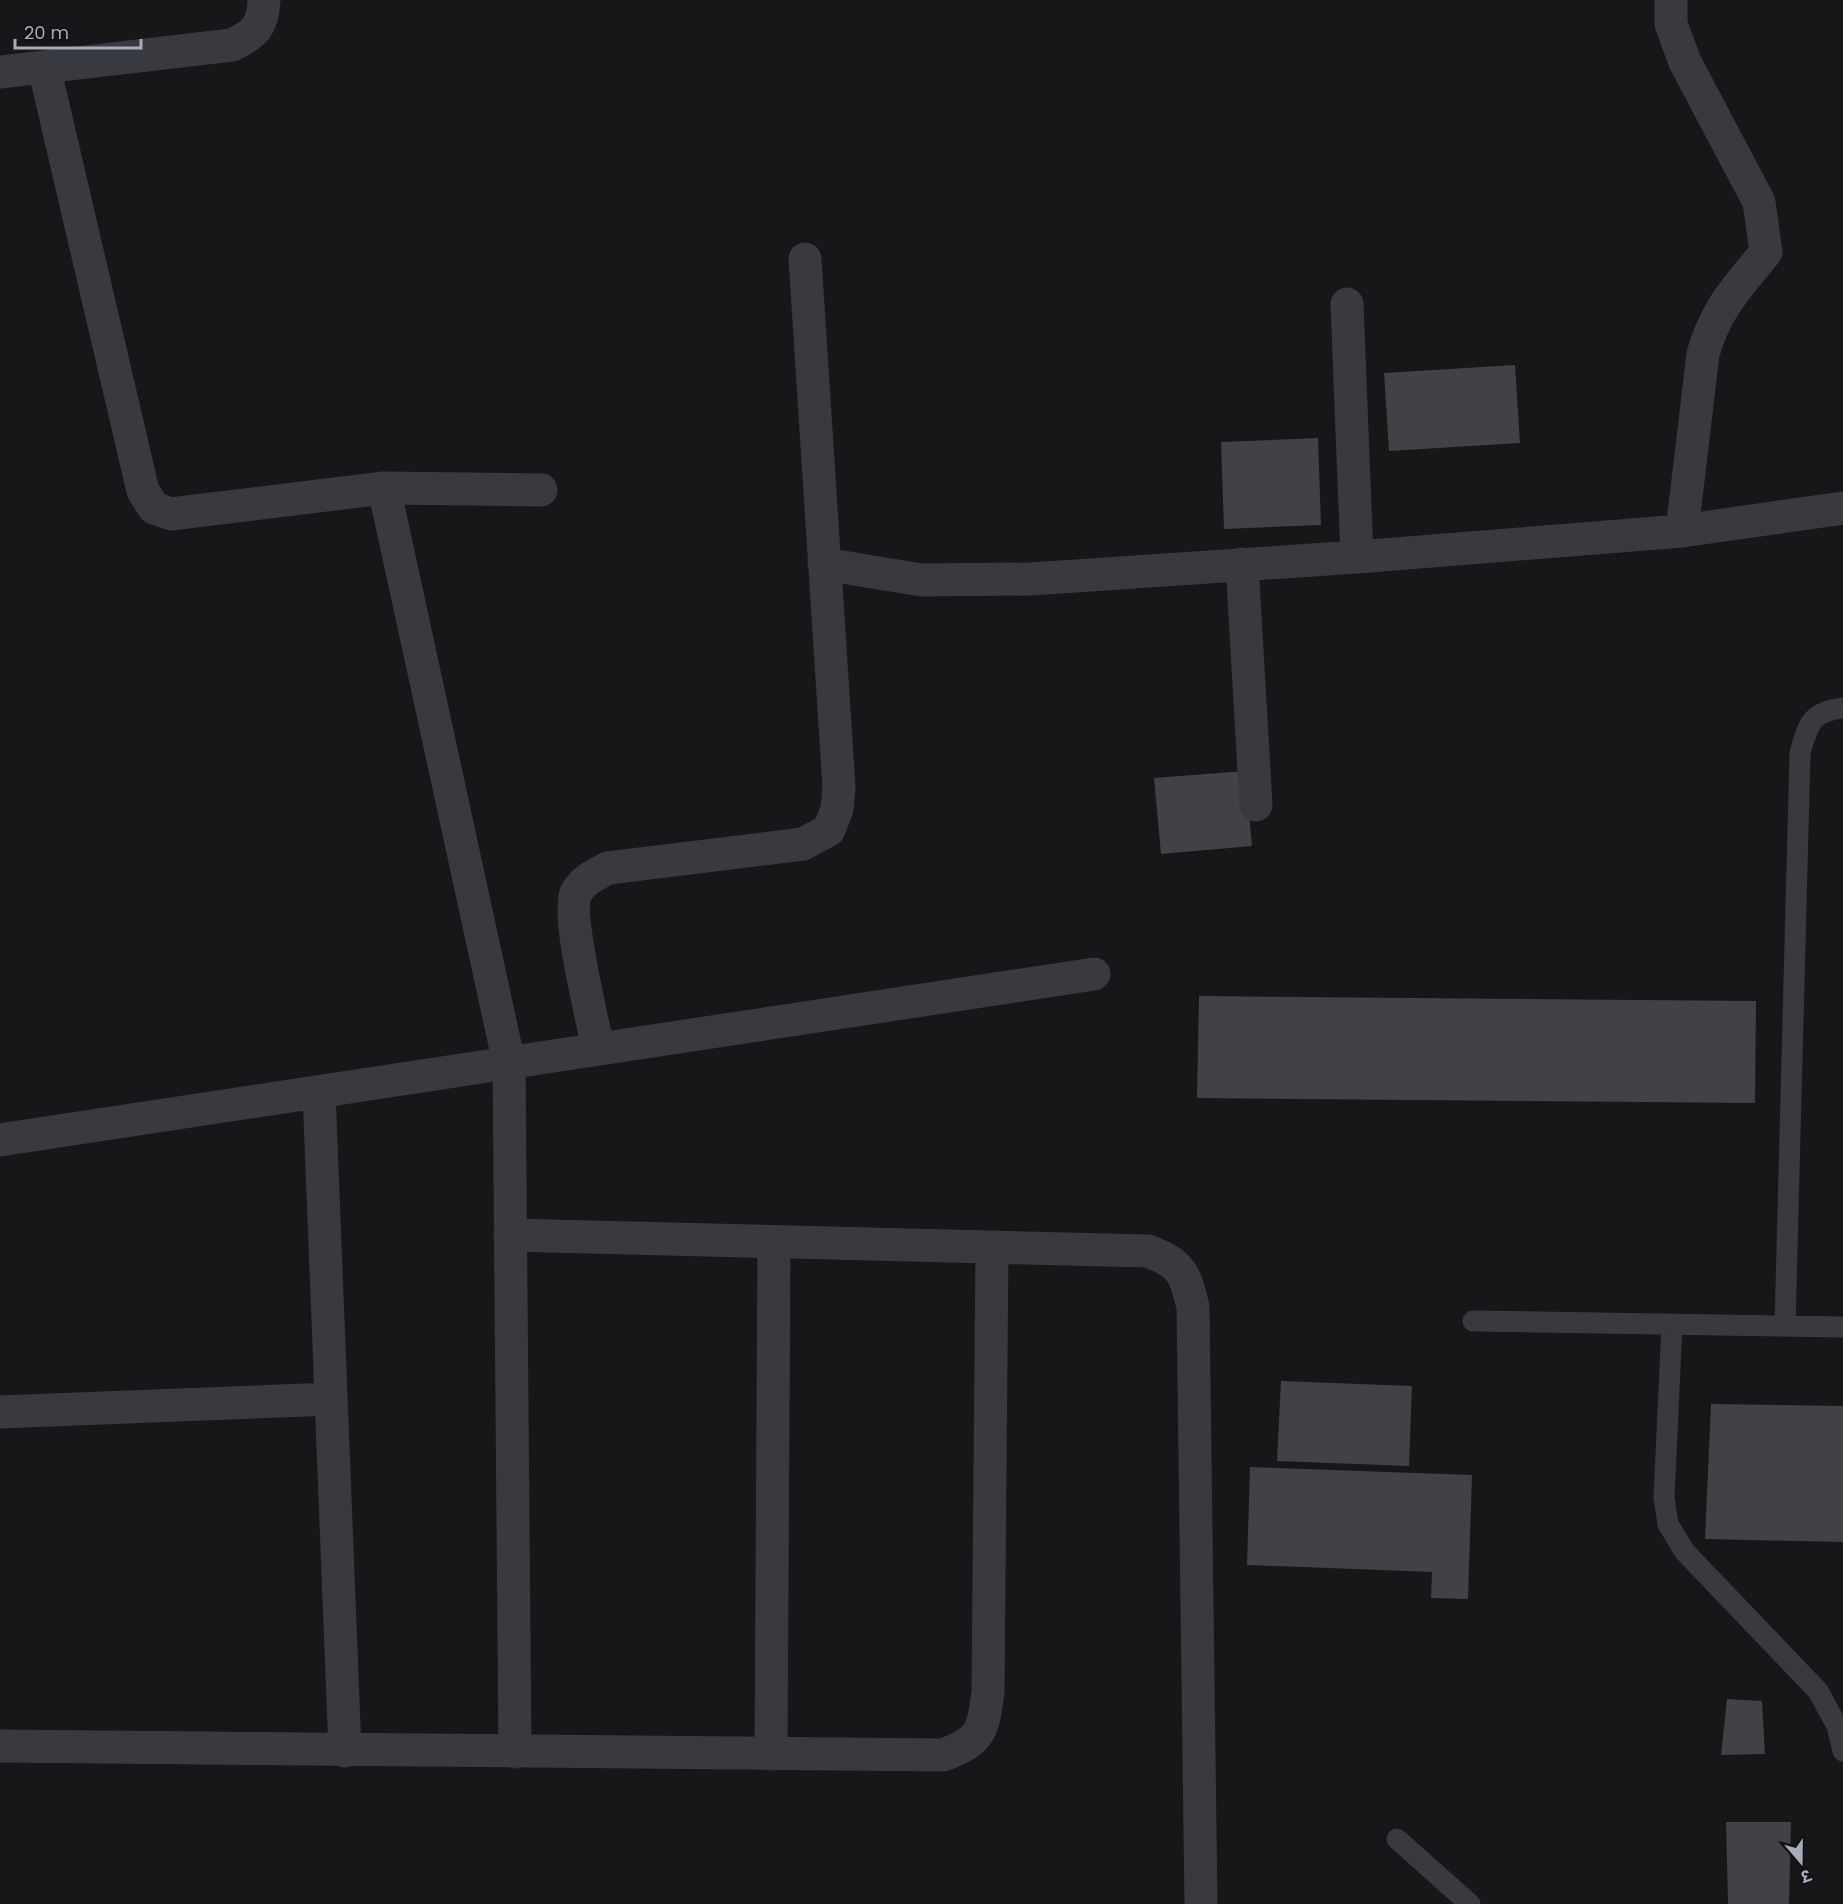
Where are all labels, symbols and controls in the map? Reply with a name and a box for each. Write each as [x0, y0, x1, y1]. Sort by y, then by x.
scale bar [15, 12, 141, 50]
text: 20 m [24, 20, 69, 45]
north arrow [1771, 1832, 1831, 1892]
text: उ [1797, 1863, 1815, 1888]

